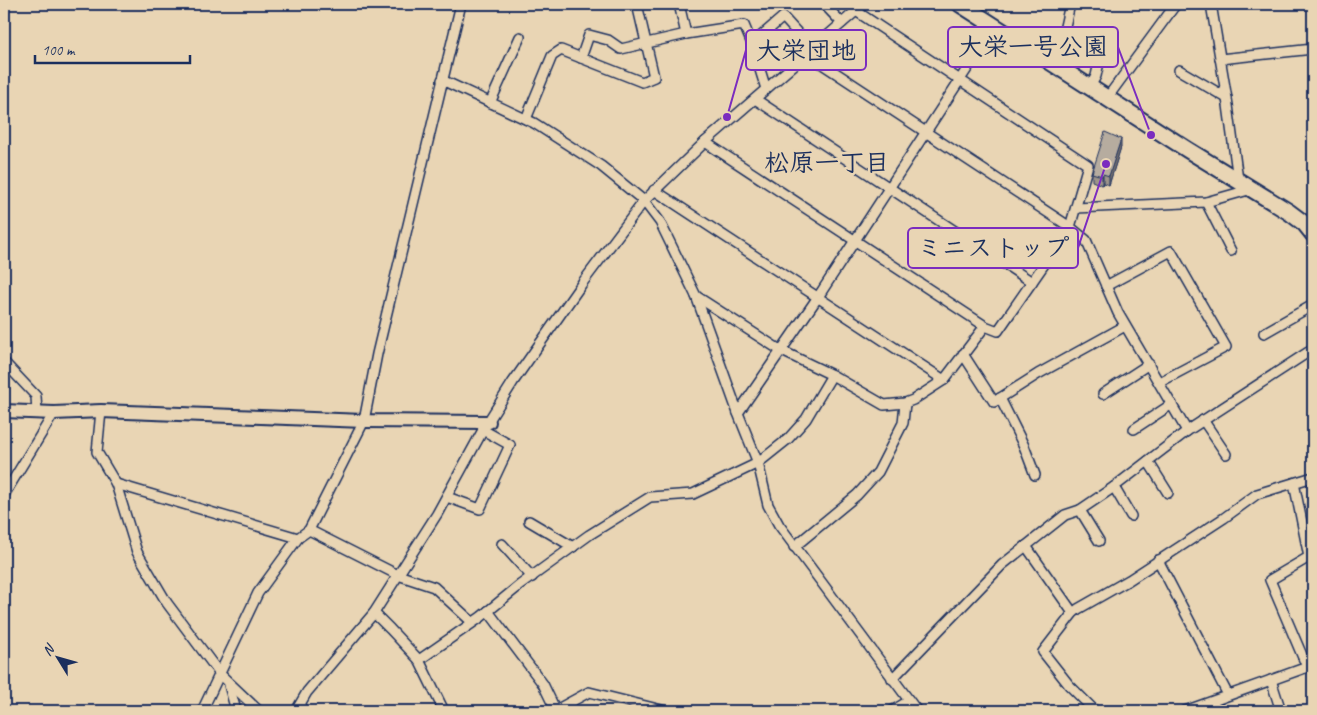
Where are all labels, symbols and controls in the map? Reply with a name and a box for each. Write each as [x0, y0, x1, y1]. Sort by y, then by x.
callout: 大栄一号公園 [948, 27, 1118, 67]
callout: 大栄団地 [746, 30, 866, 70]
text: 大栄一号公園 [958, 31, 1108, 63]
scale bar [35, 32, 190, 64]
text: 大栄団地 [756, 35, 856, 67]
text: 100 m [42, 41, 76, 60]
district label: 松原一丁目 [764, 147, 890, 179]
callout: ミニストップ [908, 228, 1078, 268]
text: ミニストップ [917, 232, 1069, 264]
north arrow [32, 632, 82, 682]
text: N [39, 640, 59, 659]

